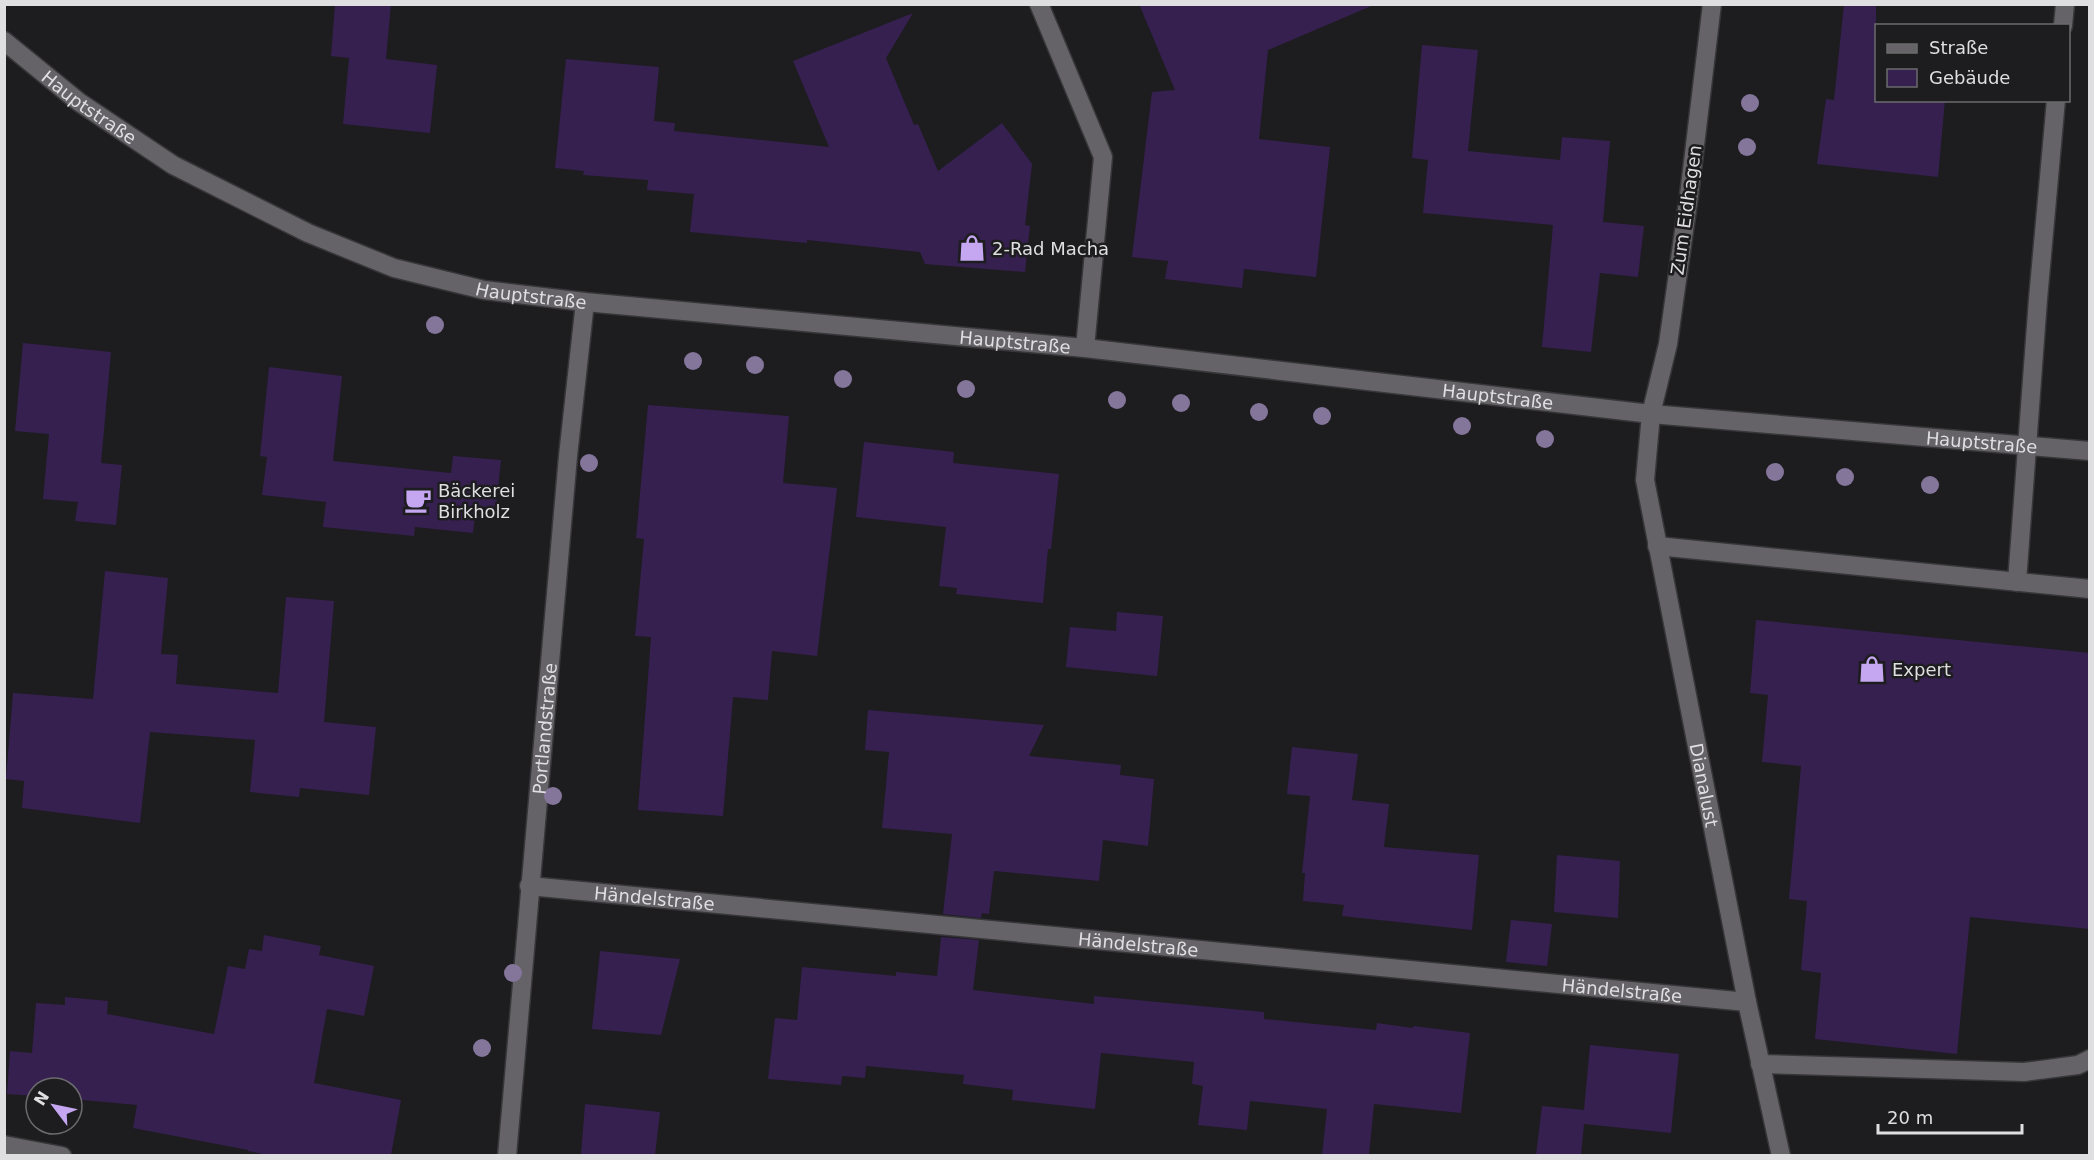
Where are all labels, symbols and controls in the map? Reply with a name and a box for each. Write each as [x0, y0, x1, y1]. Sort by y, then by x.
legend [1875, 24, 2070, 102]
text: Straße [1929, 37, 1988, 58]
street label: Hauptstraße [38, 66, 141, 148]
text: Gebäude [1929, 67, 2010, 88]
street label: Zum Eidhagen [1666, 144, 1706, 276]
shop icon: 2-Rad Macha [957, 233, 987, 263]
place label: 2-Rad Macha [992, 238, 1109, 259]
street label: Hauptstraße [473, 278, 588, 313]
street label: Hauptstraße [958, 326, 1072, 357]
street label: Hauptstraße [1441, 379, 1555, 413]
street label: Hauptstraße [1925, 427, 2038, 457]
place label: Bäckerei Birkholz [438, 480, 515, 522]
cafe icon: Bäckerei Birkholz [403, 485, 433, 515]
shop icon: Expert [1857, 654, 1887, 684]
place label: Expert [1892, 659, 1951, 680]
street label: Portlandstraße [528, 662, 560, 795]
street label: Dianalust [1686, 741, 1723, 829]
street label: Händelstraße [593, 882, 716, 914]
street label: Händelstraße [1077, 928, 1199, 960]
street label: Händelstraße [1561, 974, 1683, 1006]
north arrow [24, 1076, 84, 1136]
text: N [30, 1088, 53, 1109]
scale bar [1878, 1097, 2022, 1135]
text: 20 m [1887, 1107, 1933, 1128]

